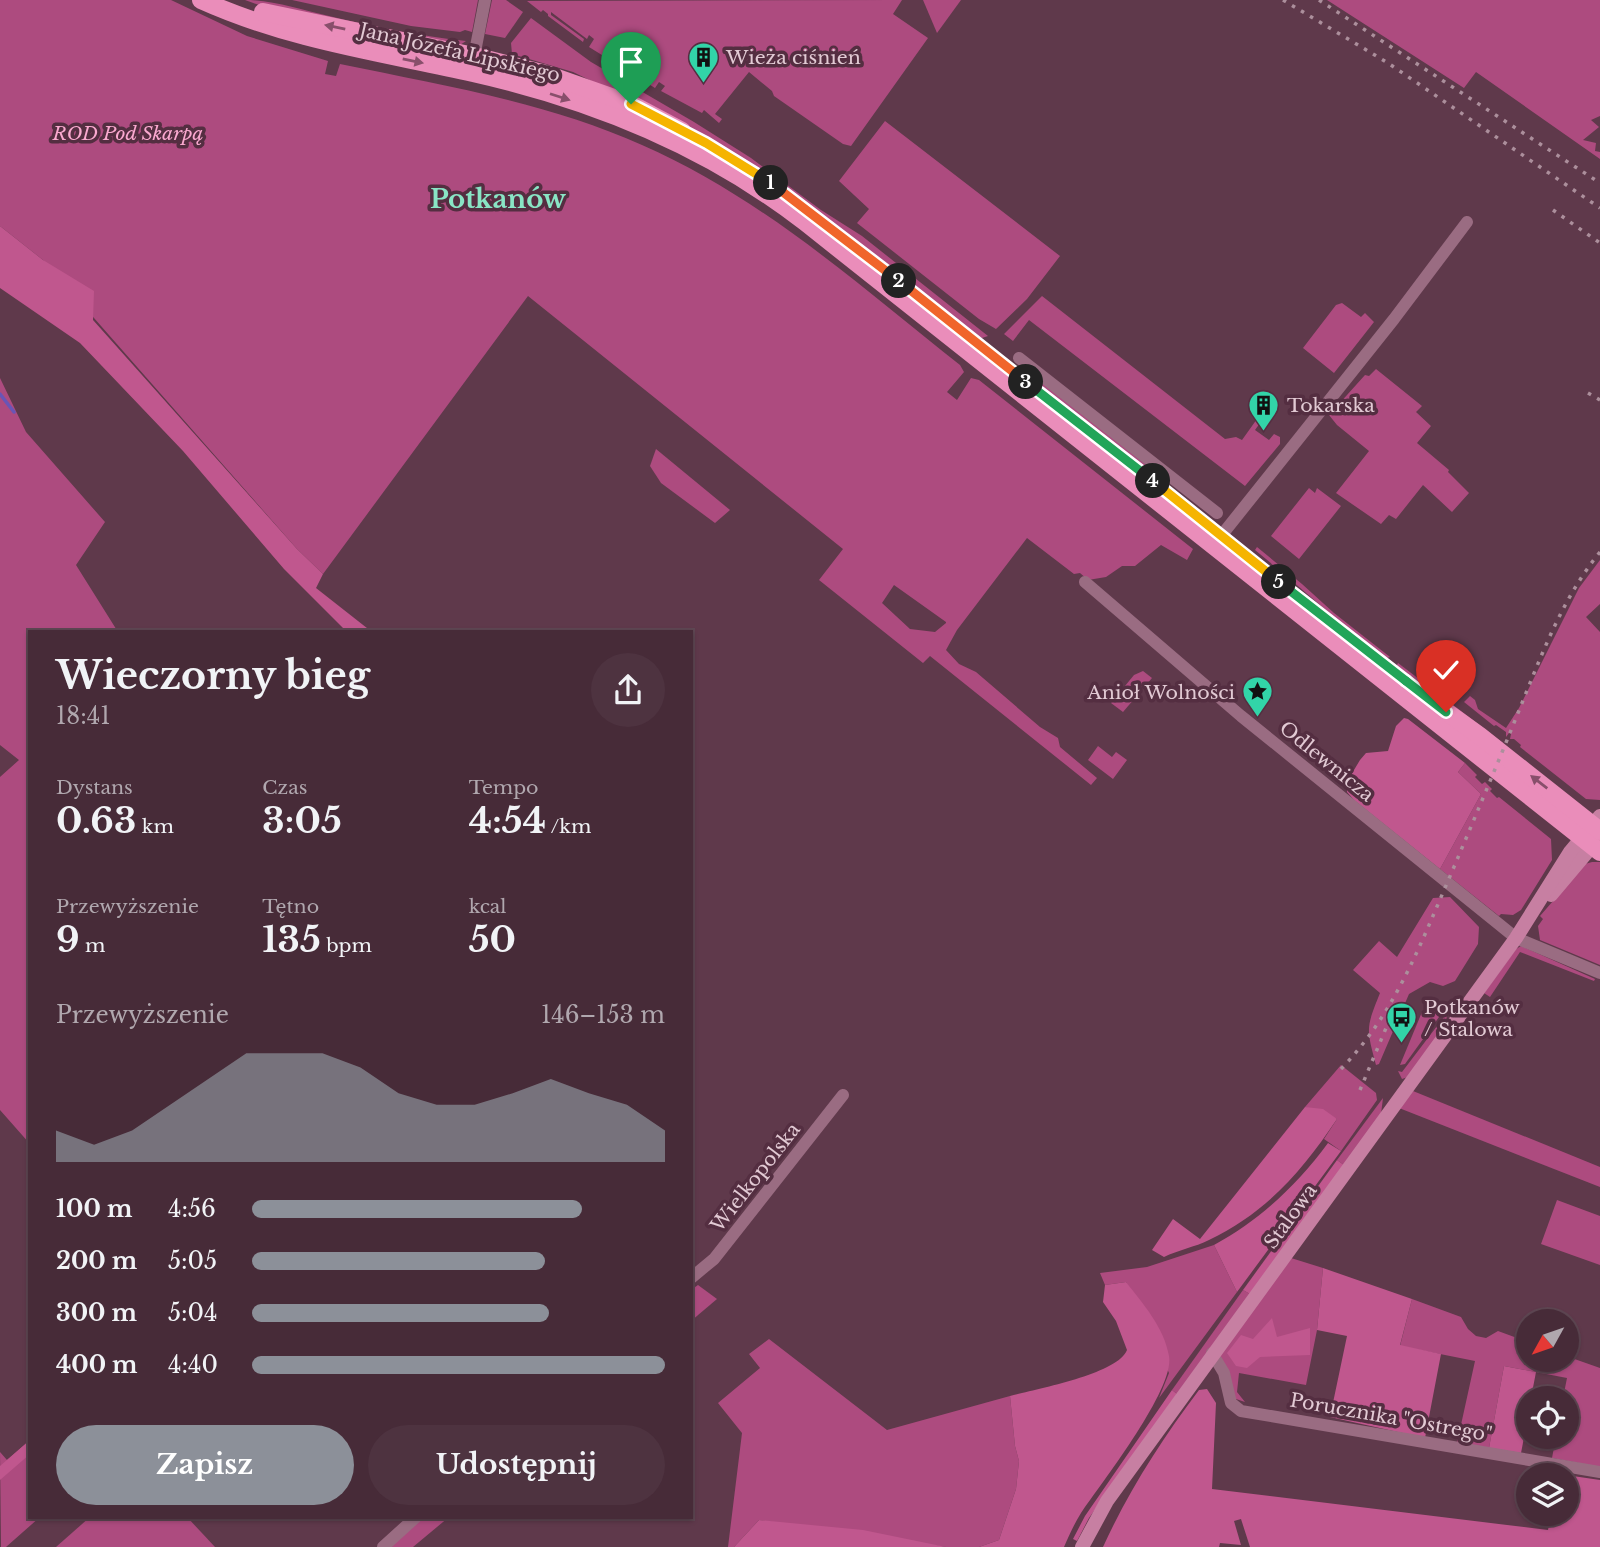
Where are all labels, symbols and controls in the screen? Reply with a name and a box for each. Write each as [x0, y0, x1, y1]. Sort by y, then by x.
street label: Jana Józefa Lipskiego [354, 18, 562, 87]
one-way arrow [324, 22, 346, 33]
pin [601, 32, 661, 104]
building icon: Wieża ciśnień [686, 40, 720, 84]
icon: arrive [612, 43, 650, 81]
place label: Wieża ciśnień [725, 46, 861, 69]
one-way arrow [402, 56, 424, 67]
one-way arrow [550, 92, 571, 102]
park label: ROD Pod Skarpą [52, 122, 204, 145]
pin: 1 [754, 166, 788, 200]
text: 1 [766, 171, 775, 194]
district label: Potkanów [430, 183, 567, 215]
pin: 2 [881, 264, 916, 298]
text: 2 [892, 269, 905, 292]
pin: 3 [1009, 364, 1044, 400]
text: 3 [1019, 370, 1032, 393]
building icon: Tokarska [1247, 388, 1281, 432]
place label: Tokarska [1287, 394, 1375, 417]
pin: 4 [1136, 463, 1170, 498]
text: 4 [1146, 469, 1159, 492]
pin: 5 [1262, 564, 1296, 600]
text: 5 [1273, 570, 1284, 593]
pin [1416, 640, 1476, 712]
icon: check [1427, 651, 1465, 689]
text: Wieczorny bieg [56, 652, 370, 699]
button: share [591, 653, 665, 727]
place icon: Anioł Wolności [1241, 675, 1275, 719]
place label: Anioł Wolności [1086, 681, 1236, 704]
text: 18:41 [56, 702, 110, 730]
street label: Odlewnicza [1275, 716, 1379, 807]
one-way arrow [1530, 774, 1548, 789]
text: Dystans [56, 776, 133, 799]
text: Czas [262, 776, 307, 799]
text: Tempo [469, 776, 538, 799]
text: 0.63 [56, 799, 136, 842]
text: 3:05 [262, 799, 342, 842]
text: 4:54 [469, 799, 546, 842]
text: km [136, 815, 174, 838]
text: /km [546, 815, 591, 838]
text: Przewyższenie [56, 895, 199, 918]
text: Tętno [262, 895, 319, 918]
text: kcal [469, 895, 507, 918]
text: 9 [56, 918, 80, 961]
text: 135 [262, 918, 321, 961]
text: 50 [469, 918, 516, 961]
text: m [80, 934, 105, 957]
text: bpm [321, 934, 372, 957]
place label: Potkanów / Stalowa [1424, 996, 1520, 1041]
text: Przewyższenie [56, 1001, 229, 1029]
text: 146–153 m [541, 1001, 665, 1029]
bus stop icon: Potkanów / Stalowa [1384, 1001, 1418, 1045]
street label: Wielkopolska [705, 1118, 805, 1237]
street label: Stalowa [1259, 1179, 1322, 1253]
text: 100 m [56, 1195, 132, 1223]
text: 4:56 [168, 1195, 216, 1223]
text: 200 m [56, 1247, 137, 1275]
text: 5:05 [168, 1247, 217, 1275]
text: 300 m [56, 1299, 137, 1327]
text: 5:04 [168, 1299, 218, 1327]
north arrow [1516, 1309, 1578, 1372]
map controls [1516, 1309, 1579, 1526]
text: 400 m [56, 1351, 138, 1379]
text: 4:40 [168, 1351, 218, 1379]
button: locate [1516, 1386, 1579, 1449]
street label: Porucznika "Ostrego" [1288, 1388, 1494, 1447]
button: Zapisz [56, 1425, 354, 1505]
button: Udostępnij [368, 1425, 665, 1505]
button: layers [1516, 1463, 1579, 1526]

